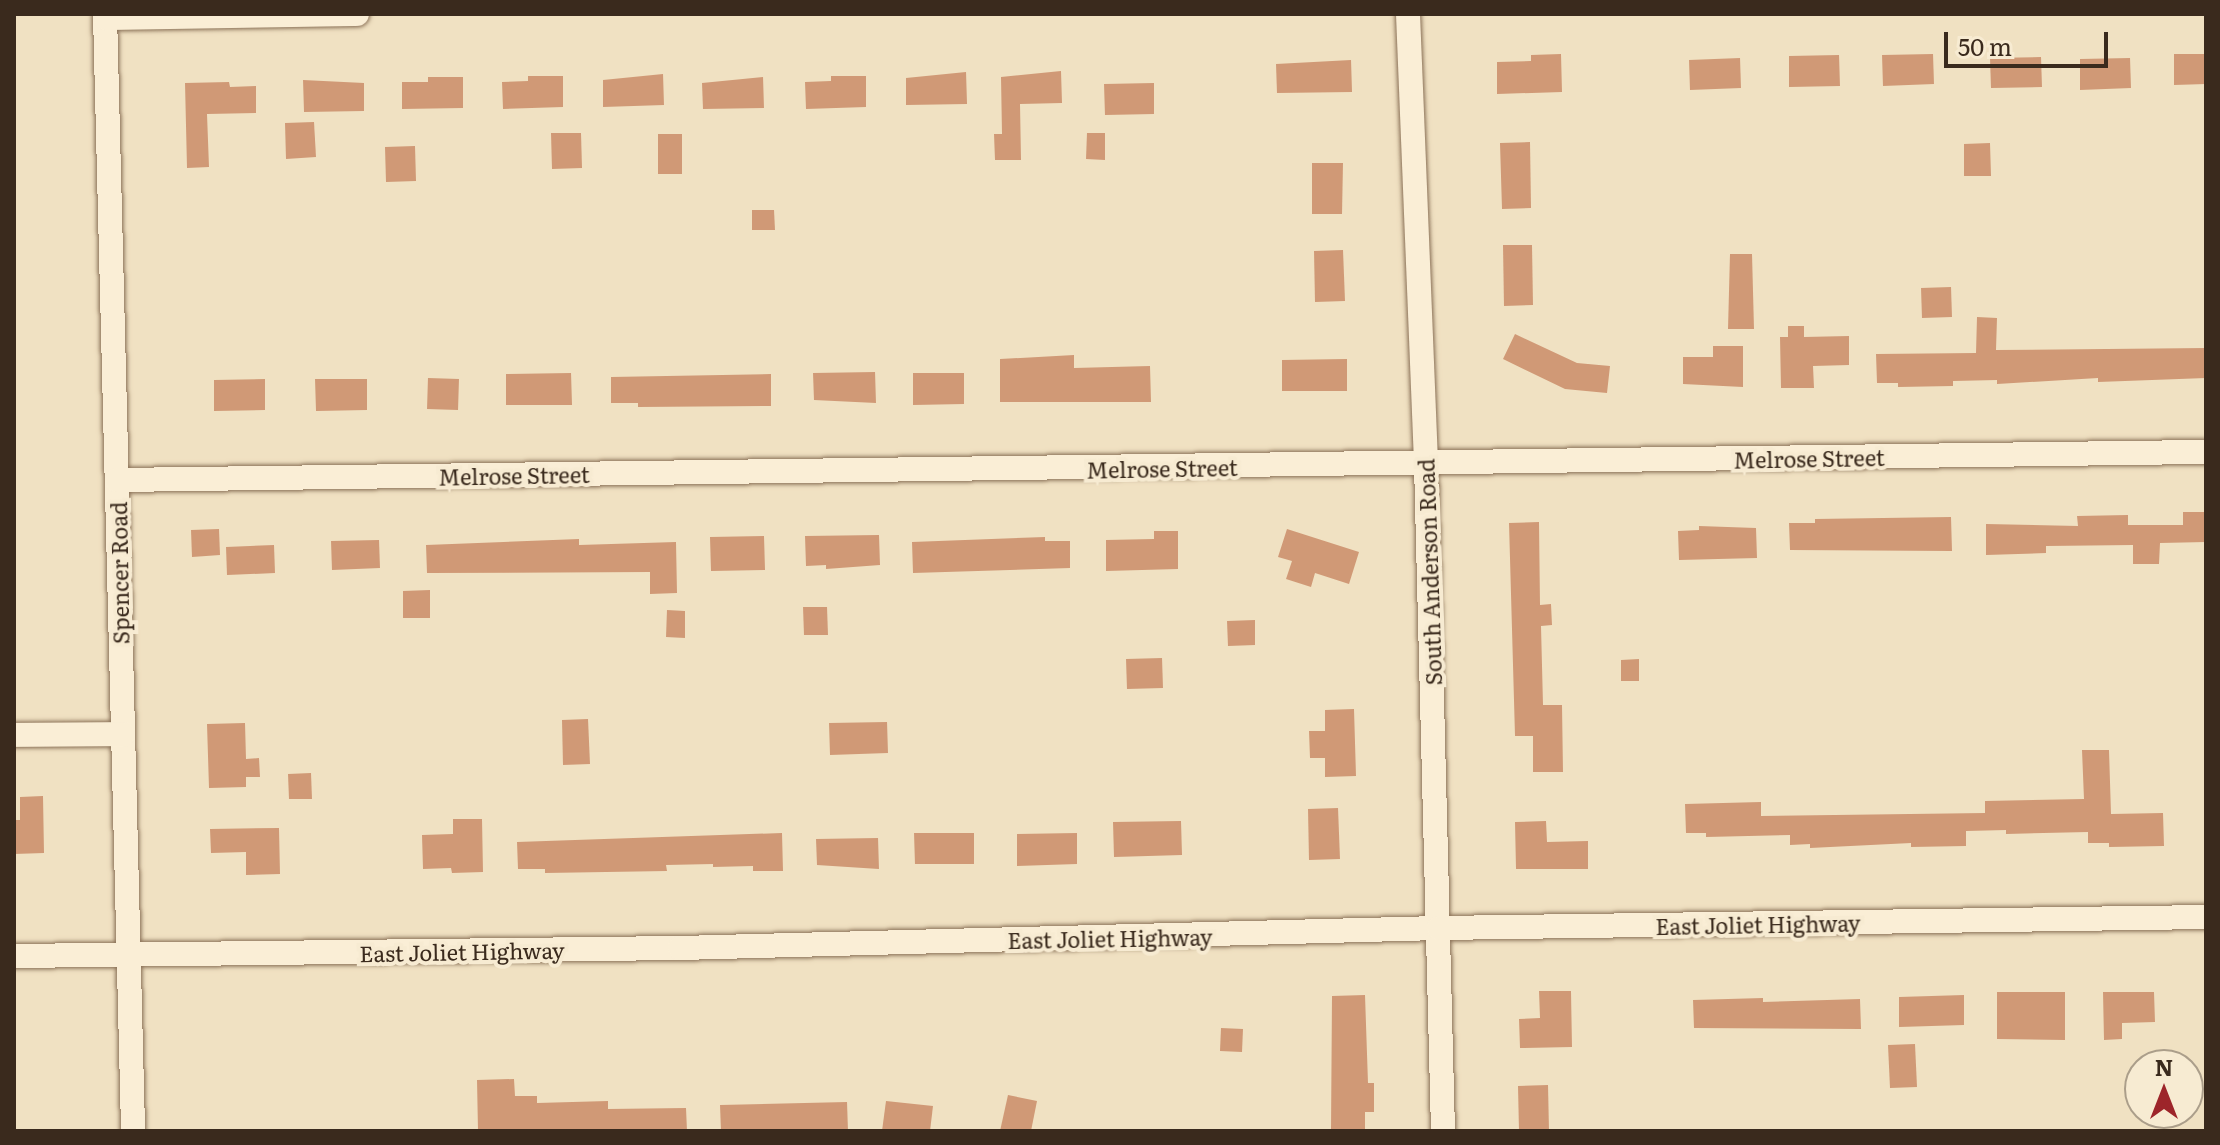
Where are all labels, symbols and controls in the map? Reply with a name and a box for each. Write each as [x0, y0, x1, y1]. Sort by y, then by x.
scale bar [1948, 16, 2112, 66]
text: 50 m [1958, 28, 2012, 63]
street label: Melrose Street [1733, 443, 1885, 473]
street label: Melrose Street [1086, 453, 1238, 483]
street label: South Anderson Road [1412, 458, 1446, 686]
street label: Melrose Street [438, 460, 590, 490]
street label: Spencer Road [105, 501, 133, 645]
street label: East Joliet Highway [1655, 909, 1861, 939]
street label: East Joliet Highway [1007, 923, 1213, 953]
street label: East Joliet Highway [359, 936, 565, 966]
north arrow [2124, 1049, 2204, 1129]
text: N [2155, 1050, 2173, 1083]

